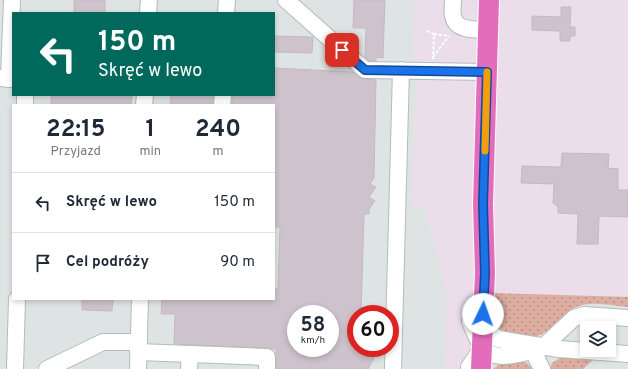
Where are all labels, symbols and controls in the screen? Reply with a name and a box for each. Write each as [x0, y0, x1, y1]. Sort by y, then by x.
text: 150 m [98, 25, 176, 61]
icon: left [32, 28, 84, 80]
pin [325, 33, 359, 67]
icon: arrive [331, 39, 353, 61]
text: Skręć w lewo [98, 60, 202, 83]
text: 22:15 [46, 115, 105, 145]
text: 1 [145, 115, 155, 145]
text: 240 [195, 115, 241, 145]
text: Przyjazd [51, 144, 101, 160]
text: min [139, 144, 161, 160]
text: m [213, 144, 224, 160]
icon: left [32, 192, 54, 214]
text: Skręć w lewo [66, 193, 157, 212]
text: 150 m [214, 193, 255, 212]
icon: arrive [32, 252, 54, 274]
text: Cel podróży [66, 253, 149, 272]
text: 90 m [220, 253, 255, 272]
position arrow [462, 293, 504, 335]
speed limit sign: 60 [347, 305, 399, 357]
text: 58 [301, 313, 325, 339]
map controls [580, 321, 616, 357]
button: layers [580, 321, 616, 357]
text: km/h [301, 334, 325, 347]

